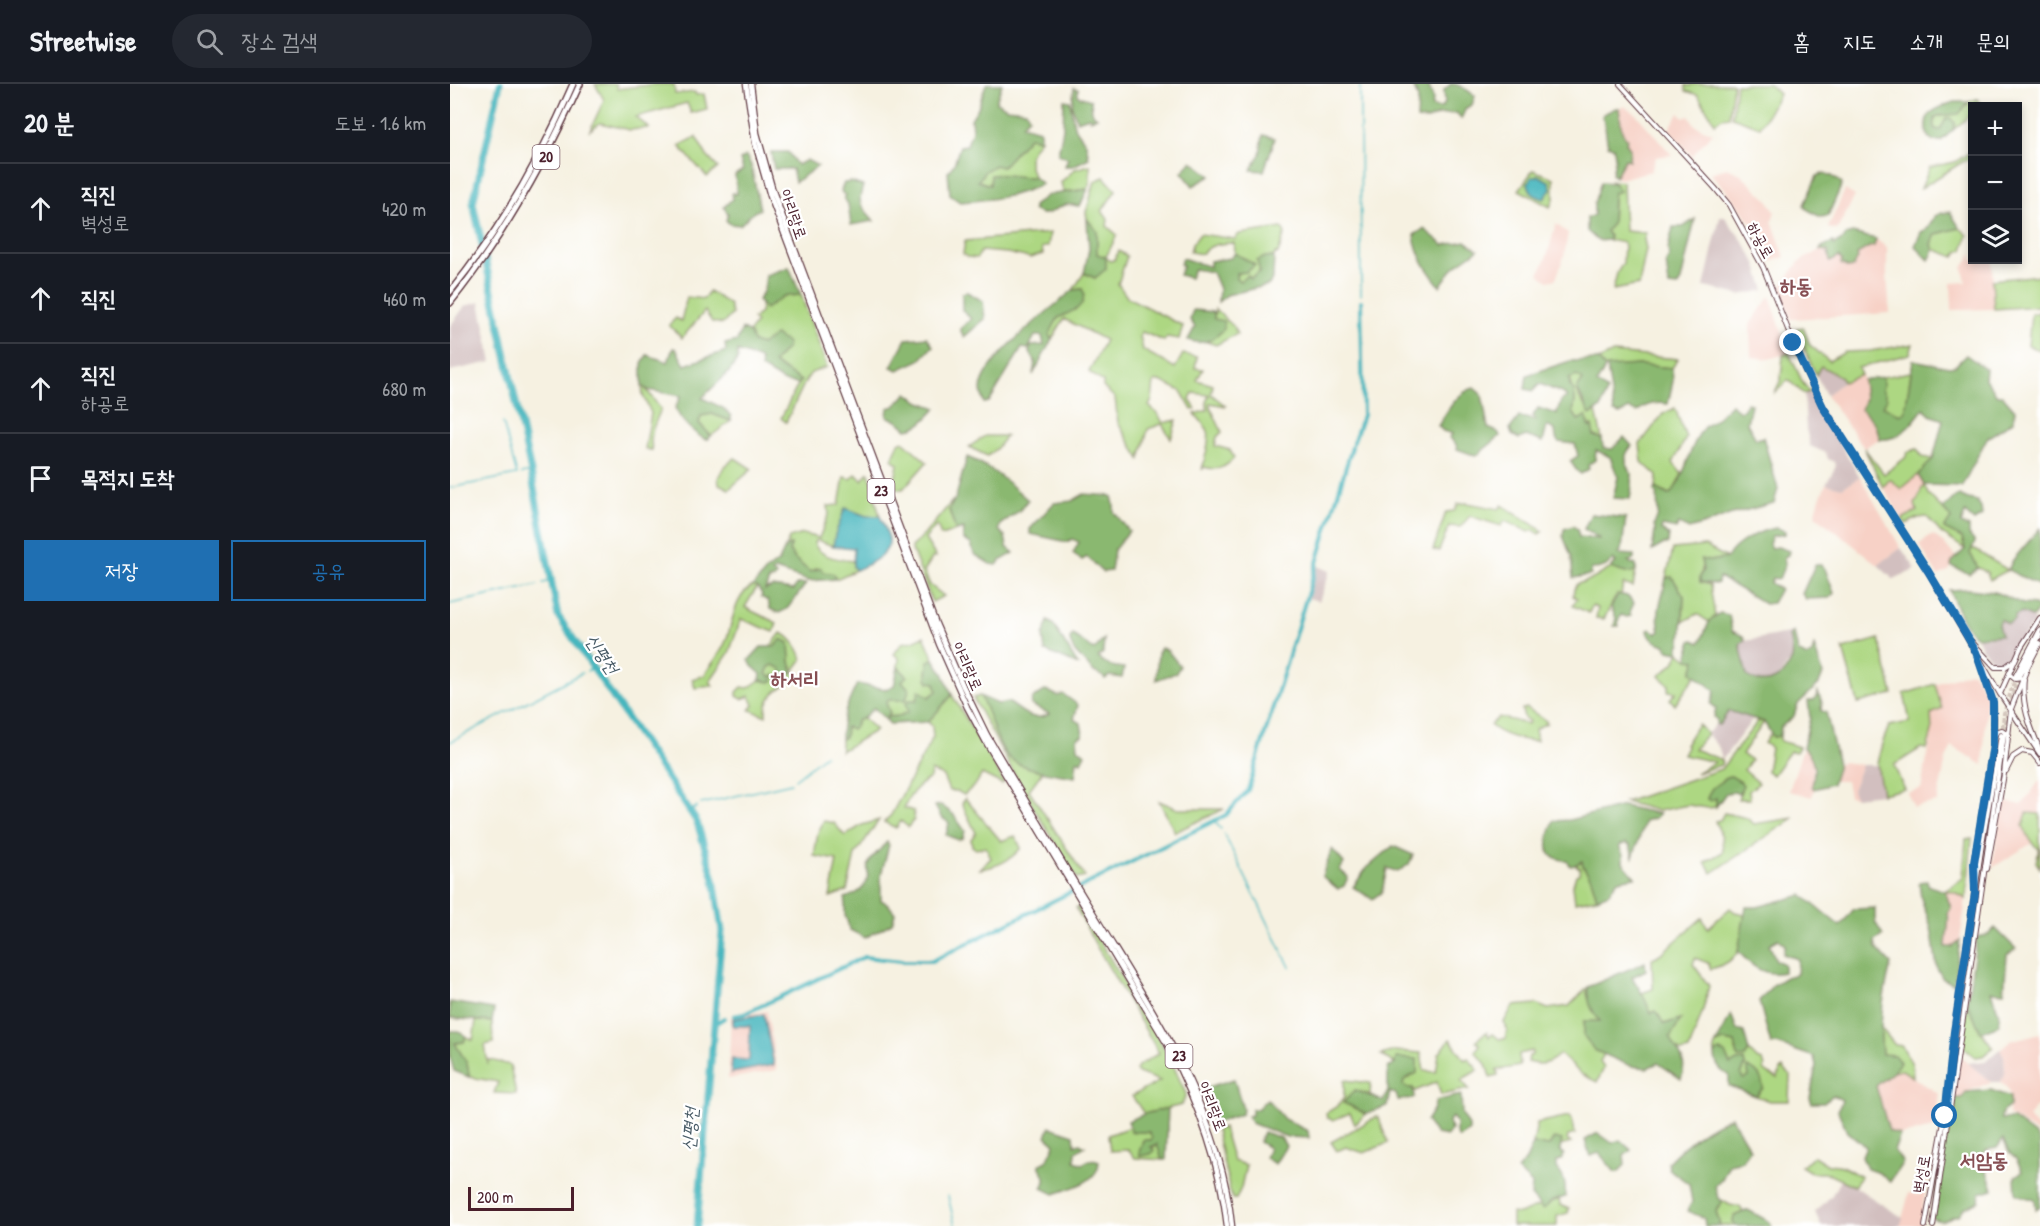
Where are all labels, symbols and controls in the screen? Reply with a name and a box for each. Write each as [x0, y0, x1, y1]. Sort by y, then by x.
search box [172, 14, 592, 68]
text: Streetwise [30, 22, 136, 60]
icon: search [193, 25, 226, 58]
text: 장소 검색 [241, 26, 317, 56]
text: 홈 [1793, 27, 1810, 56]
text: 지도 [1843, 27, 1876, 56]
text: 소개 [1909, 27, 1943, 56]
text: 문의 [1976, 27, 2010, 56]
map controls [1968, 102, 2022, 264]
button: + [1968, 102, 2022, 156]
text: 20 분 [24, 105, 75, 140]
text: 도보 · 1.6 km [335, 109, 426, 136]
road number: 20 [532, 145, 560, 169]
button: − [1968, 156, 2022, 210]
text: 직진 [81, 179, 116, 209]
street label: 아리랑로 [775, 186, 813, 242]
icon: ahead [24, 192, 57, 225]
text: 420 m [382, 195, 426, 222]
text: 벽성로 [81, 209, 129, 236]
button: layers [1968, 210, 2022, 264]
street label: 하공로 [1742, 218, 1780, 262]
district label: 하동 [1780, 272, 1812, 299]
icon: ahead [24, 282, 57, 315]
text: 직진 [81, 283, 116, 313]
text: 460 m [383, 285, 426, 312]
route end [1779, 329, 1805, 355]
text: 직진 [81, 359, 116, 389]
icon: ahead [24, 372, 57, 405]
text: 680 m [382, 375, 426, 402]
text: 하공로 [81, 389, 129, 416]
icon: arrive [24, 462, 57, 495]
text: 목적지 도착 [81, 463, 175, 493]
road number: 23 [868, 479, 894, 503]
button: 저장 [24, 540, 219, 601]
button: 공유 [231, 540, 426, 601]
water label: 신평천 [580, 629, 626, 680]
street label: 아리랑로 [947, 638, 989, 694]
district label: 하서리 [771, 665, 819, 692]
road number: 23 [1166, 1044, 1192, 1068]
street label: 아리랑로 [1194, 1078, 1232, 1134]
route start [1931, 1102, 1957, 1128]
water label: 신평천 [675, 1105, 704, 1152]
district label: 서암동 [1960, 1146, 2008, 1173]
street label: 벽성로 [1907, 1153, 1935, 1195]
scale bar [468, 1184, 574, 1212]
text: 200 m [477, 1186, 513, 1208]

